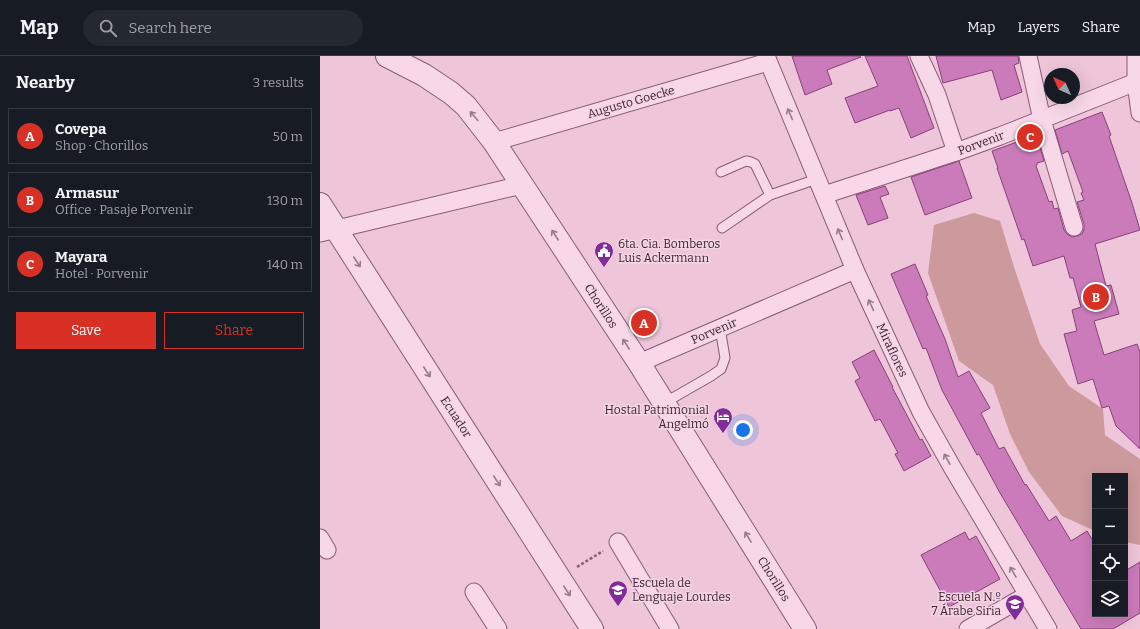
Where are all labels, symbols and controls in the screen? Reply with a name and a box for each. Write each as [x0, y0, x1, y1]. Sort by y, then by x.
search box [83, 10, 363, 46]
text: Map [20, 16, 59, 39]
icon: search [97, 17, 119, 39]
text: Search here [129, 19, 212, 37]
text: Map [967, 19, 995, 36]
text: Layers [1017, 19, 1060, 36]
text: Share [1082, 19, 1120, 36]
north arrow [1044, 68, 1080, 104]
text: Nearby [16, 72, 75, 93]
text: 3 results [253, 75, 304, 90]
street label: Augusto Goecke [586, 83, 676, 121]
one-way arrow [785, 109, 793, 121]
one-way arrow [470, 111, 479, 121]
text: Covepa [55, 120, 106, 138]
pin: C [1017, 122, 1043, 152]
street label: Porvenir [956, 128, 1007, 158]
text: A [25, 129, 35, 144]
text: 50 m [273, 129, 303, 144]
text: Shop · Chorillos [55, 138, 148, 153]
text: Armasur [55, 184, 119, 202]
text: B [26, 193, 34, 208]
text: 130 m [267, 193, 303, 208]
text: Office · Pasaje Porvenir [55, 202, 193, 217]
one-way arrow [836, 229, 843, 241]
one-way arrow [551, 230, 559, 241]
place label: 6ta. Cia. Bomberos Luis Ackermann [618, 237, 721, 265]
public building icon: 6ta. Cia. Bomberos Luis Ackermann [593, 240, 615, 268]
text: Mayara [55, 248, 107, 266]
one-way arrow [353, 256, 361, 267]
text: C [26, 257, 34, 272]
text: 140 m [267, 257, 303, 272]
text: Hotel · Porvenir [55, 266, 148, 281]
street label: Chorillos [582, 281, 621, 331]
pin: B [1083, 282, 1109, 312]
one-way arrow [867, 300, 874, 312]
pin: A [631, 308, 657, 338]
button: Save [16, 312, 156, 349]
button: Share [164, 312, 304, 349]
street label: Porvenir [689, 315, 740, 347]
street label: Miraflores [873, 321, 911, 379]
one-way arrow [622, 338, 630, 349]
one-way arrow [423, 366, 431, 377]
street label: Ecuador [437, 394, 475, 441]
place label: Hostal Patrimonial Angelmó [605, 403, 710, 431]
hotel icon: Hostal Patrimonial Angelmó [712, 406, 734, 434]
your location [733, 420, 753, 440]
one-way arrow [943, 453, 951, 465]
map controls [1092, 473, 1128, 617]
button: + [1092, 473, 1128, 509]
one-way arrow [493, 475, 501, 486]
button: − [1092, 509, 1128, 545]
one-way arrow [743, 531, 752, 542]
button: locate [1092, 545, 1128, 581]
street label: Chorillos [755, 554, 793, 604]
one-way arrow [1009, 566, 1017, 578]
place label: Escuela de Lenguaje Lourdes [632, 576, 731, 604]
school or university icon: Escuela de Lenguaje Lourdes [607, 579, 629, 607]
button: layers [1092, 581, 1128, 617]
one-way arrow [563, 585, 571, 596]
place label: Escuela N.º 7 Árabe Siria [931, 590, 1001, 618]
school or university icon: Escuela N.º 7 Árabe Siria [1004, 593, 1026, 621]

